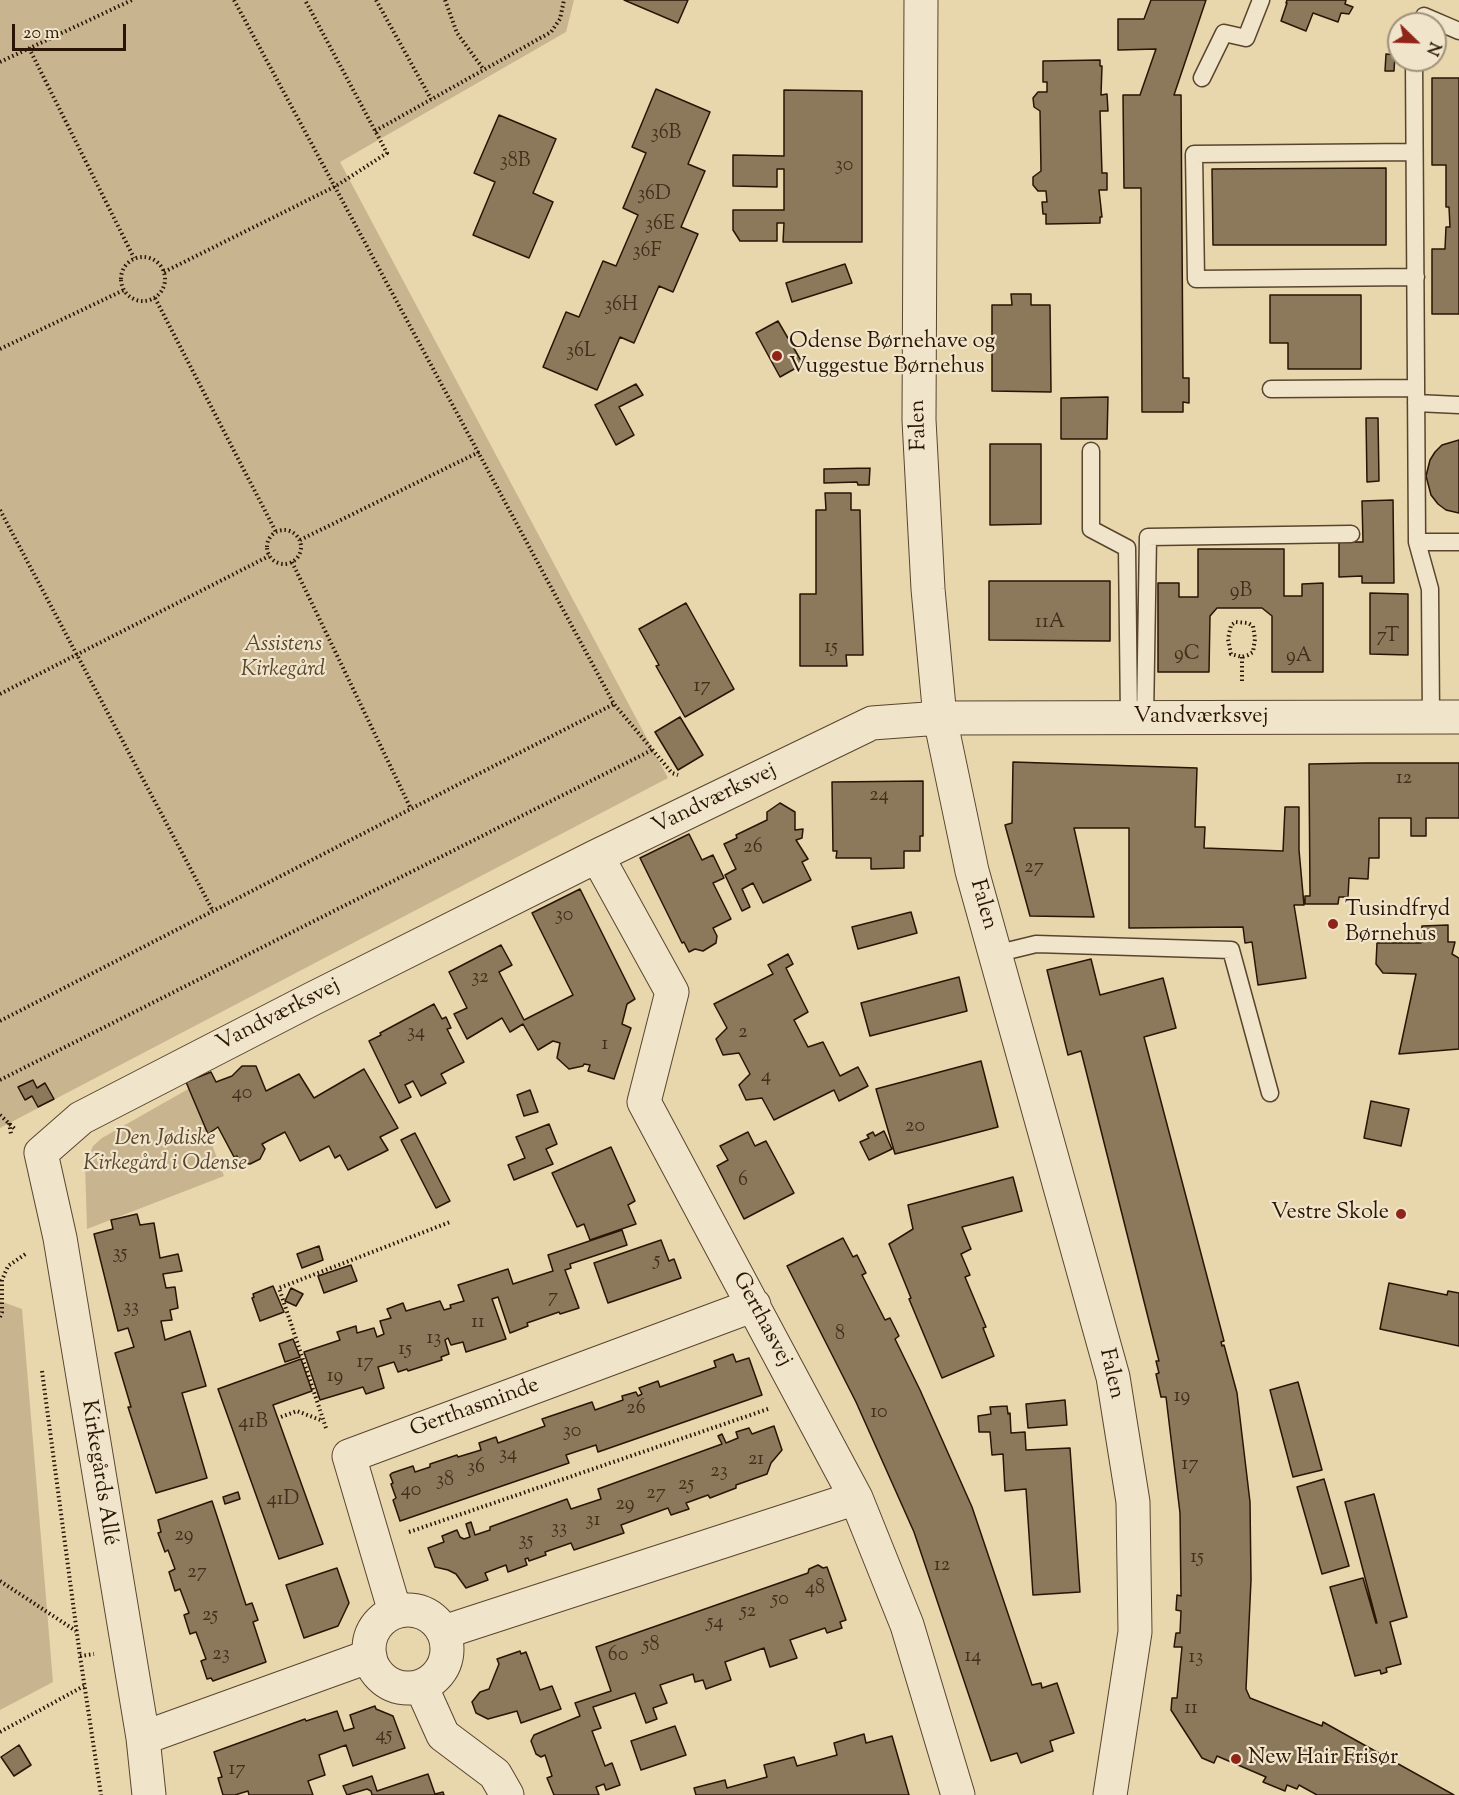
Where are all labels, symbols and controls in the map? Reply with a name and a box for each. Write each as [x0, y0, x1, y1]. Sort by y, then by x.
scale bar [15, 12, 129, 50]
north arrow [1387, 12, 1447, 72]
text: 20 m [23, 21, 60, 47]
text: N [1419, 38, 1445, 59]
house number: 36B [651, 123, 681, 147]
house number: 38B [500, 151, 530, 175]
house number: 30 [835, 155, 853, 179]
house number: 36D [637, 184, 671, 208]
house number: 36E [645, 214, 675, 238]
house number: 36F [633, 241, 661, 265]
house number: 36H [604, 295, 638, 319]
place label: Odense Børnehave og Vuggestue Børnehus [789, 330, 995, 382]
house number: 36L [566, 341, 596, 365]
marker: Odense Børnehave og Vuggestue Børnehus [770, 349, 784, 363]
street label: Falen [906, 399, 934, 451]
house number: 9B [1230, 581, 1252, 605]
house number: 11A [1035, 612, 1065, 636]
house number: 7T [1377, 626, 1399, 650]
park label: Assistens Kirkegård [241, 633, 325, 684]
house number: 15 [824, 637, 838, 661]
house number: 9C [1174, 644, 1200, 668]
house number: 9A [1286, 646, 1312, 670]
house number: 17 [694, 676, 710, 700]
street label: Vandværksvej [1134, 705, 1268, 731]
street label: Vandværksvej [649, 759, 781, 841]
house number: 12 [1396, 768, 1412, 792]
house number: 24 [869, 785, 889, 809]
house number: 26 [743, 837, 763, 861]
house number: 27 [1024, 857, 1044, 881]
street label: Falen [962, 877, 1002, 933]
place label: Tusindfryd Børnehus [1345, 898, 1450, 950]
house number: 30 [555, 905, 573, 929]
marker: Tusindfryd Børnehus [1326, 917, 1340, 931]
house number: 32 [471, 967, 489, 991]
street label: Vandværksvej [213, 974, 345, 1058]
house number: 34 [407, 1022, 425, 1046]
house number: 2 [738, 1022, 748, 1046]
house number: 1 [602, 1034, 608, 1058]
house number: 4 [761, 1066, 771, 1090]
house number: 40 [232, 1083, 252, 1107]
house number: 20 [905, 1116, 925, 1140]
park label: Den Jødiske Kirkegård i Odense [83, 1127, 247, 1178]
house number: 6 [738, 1170, 748, 1194]
place label: Vestre Skole [1271, 1201, 1389, 1227]
marker: Vestre Skole [1394, 1207, 1408, 1221]
house number: 35 [113, 1243, 127, 1267]
house number: 5 [654, 1250, 660, 1274]
street label: Gerthasvej [725, 1268, 797, 1372]
house number: 7 [548, 1287, 558, 1311]
house number: 33 [123, 1297, 139, 1321]
house number: 11 [471, 1312, 485, 1336]
house number: 8 [835, 1324, 845, 1348]
house number: 13 [427, 1328, 441, 1352]
house number: 15 [398, 1339, 412, 1363]
street label: Falen [1091, 1346, 1129, 1402]
house number: 17 [357, 1352, 373, 1376]
house number: 19 [327, 1366, 343, 1390]
street label: Gerthasminde [407, 1373, 543, 1445]
house number: 19 [1174, 1386, 1190, 1410]
street label: Kirkegårds Allé [73, 1398, 123, 1548]
house number: 26 [626, 1398, 646, 1422]
house number: 10 [870, 1402, 888, 1426]
house number: 41B [238, 1412, 268, 1436]
house number: 30 [563, 1421, 581, 1445]
house number: 34 [499, 1444, 517, 1468]
house number: 21 [748, 1449, 764, 1473]
house number: 17 [1182, 1454, 1198, 1478]
house number: 36 [467, 1457, 485, 1481]
house number: 23 [710, 1461, 728, 1485]
house number: 38 [436, 1470, 454, 1494]
house number: 25 [678, 1474, 694, 1498]
house number: 40 [401, 1480, 421, 1504]
house number: 27 [646, 1483, 666, 1507]
house number: 41D [267, 1489, 299, 1513]
house number: 29 [615, 1494, 635, 1518]
house number: 31 [586, 1510, 600, 1534]
house number: 33 [551, 1518, 567, 1542]
house number: 29 [174, 1525, 194, 1549]
house number: 35 [519, 1530, 533, 1554]
house number: 15 [1190, 1547, 1204, 1571]
house number: 12 [934, 1555, 950, 1579]
house number: 27 [187, 1562, 207, 1586]
house number: 48 [805, 1578, 825, 1602]
house number: 50 [771, 1589, 789, 1613]
house number: 52 [740, 1601, 756, 1625]
house number: 25 [202, 1605, 218, 1629]
house number: 54 [707, 1612, 723, 1636]
house number: 58 [643, 1635, 659, 1659]
house number: 23 [212, 1644, 230, 1668]
house number: 60 [608, 1645, 628, 1669]
house number: 14 [965, 1646, 981, 1670]
house number: 13 [1189, 1647, 1203, 1671]
house number: 11 [1184, 1698, 1198, 1722]
house number: 45 [376, 1725, 392, 1749]
place label: New Hair Frisør [1248, 1746, 1398, 1772]
marker: New Hair Frisør [1229, 1752, 1243, 1766]
house number: 17 [229, 1759, 245, 1783]

